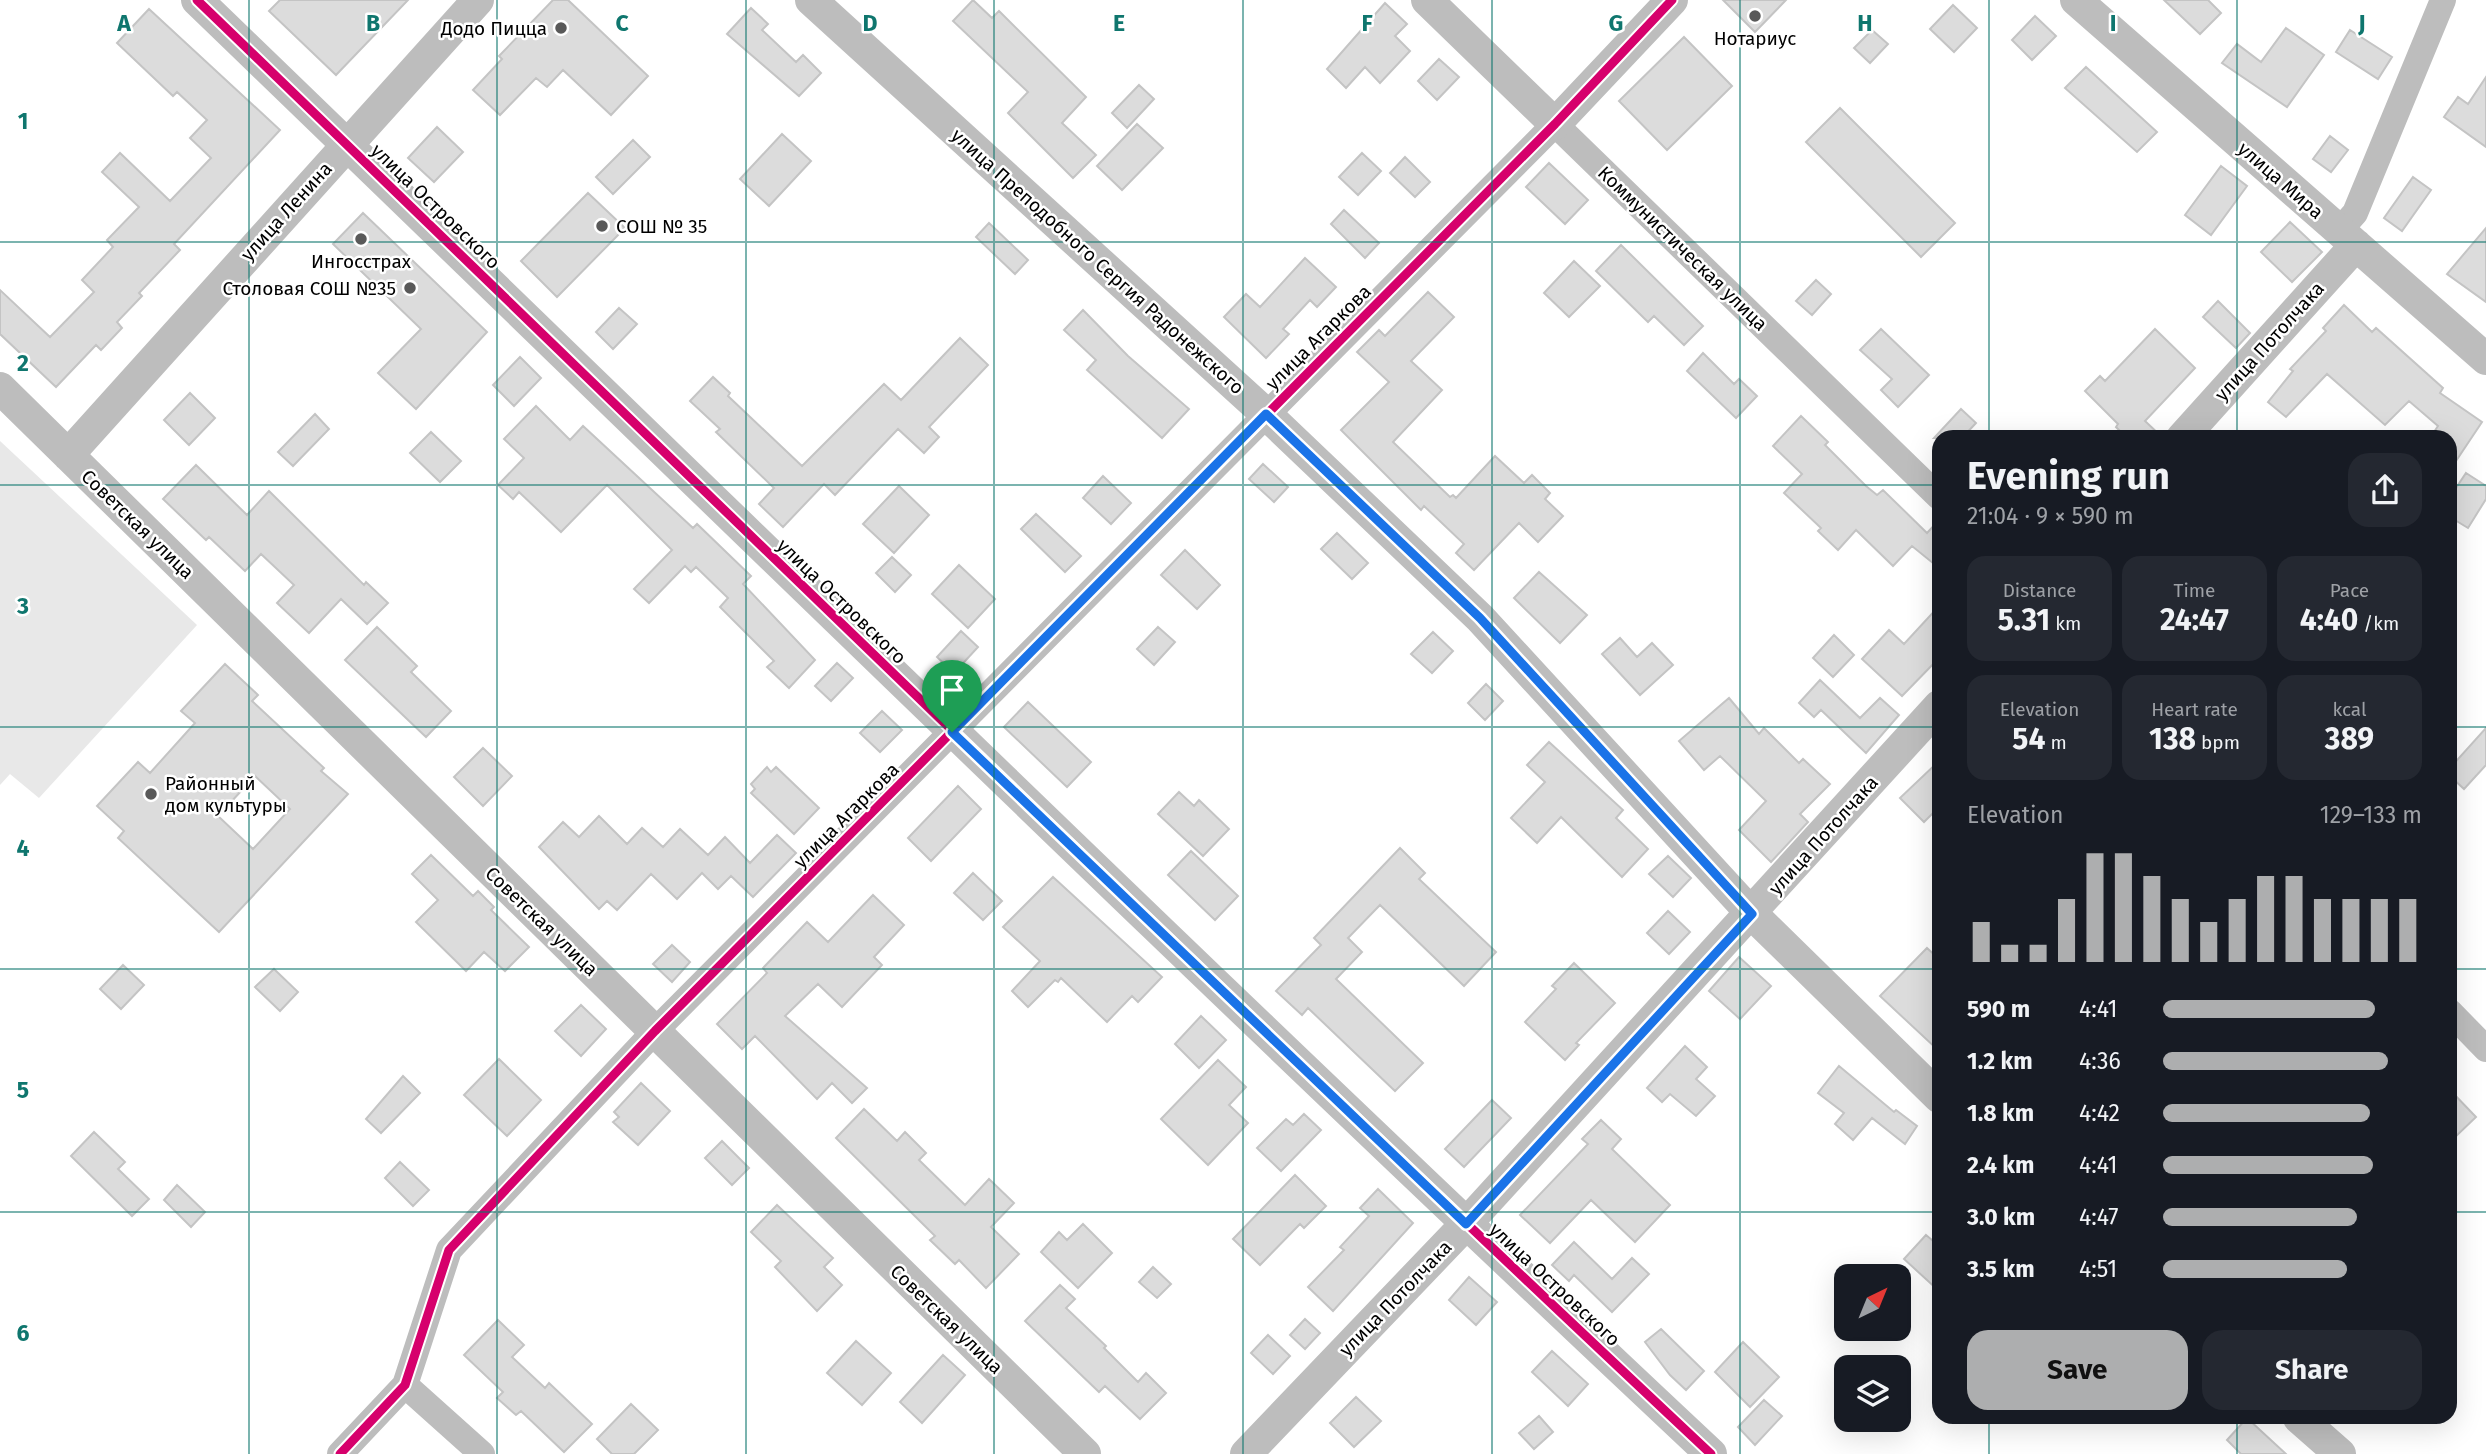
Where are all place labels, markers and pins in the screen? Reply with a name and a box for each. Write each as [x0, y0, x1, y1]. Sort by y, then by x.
marker: Нотариус [1747, 8, 1763, 24]
place label: Додо Пицца [440, 17, 547, 40]
marker: Додо Пицца [553, 20, 569, 36]
place label: Нотариус [1714, 27, 1796, 50]
place label: СОШ № 35 [616, 215, 707, 238]
marker: СОШ № 35 [594, 218, 610, 234]
marker: Ингосстрах [353, 231, 369, 247]
place label: Ингосстрах [311, 250, 412, 273]
place label: Столовая СОШ №35 [223, 277, 396, 300]
marker: Столовая СОШ №35 [402, 280, 418, 296]
pin [922, 660, 982, 732]
place label: Районный дом культуры [165, 772, 287, 817]
marker: Районный дом культуры [143, 786, 159, 802]

